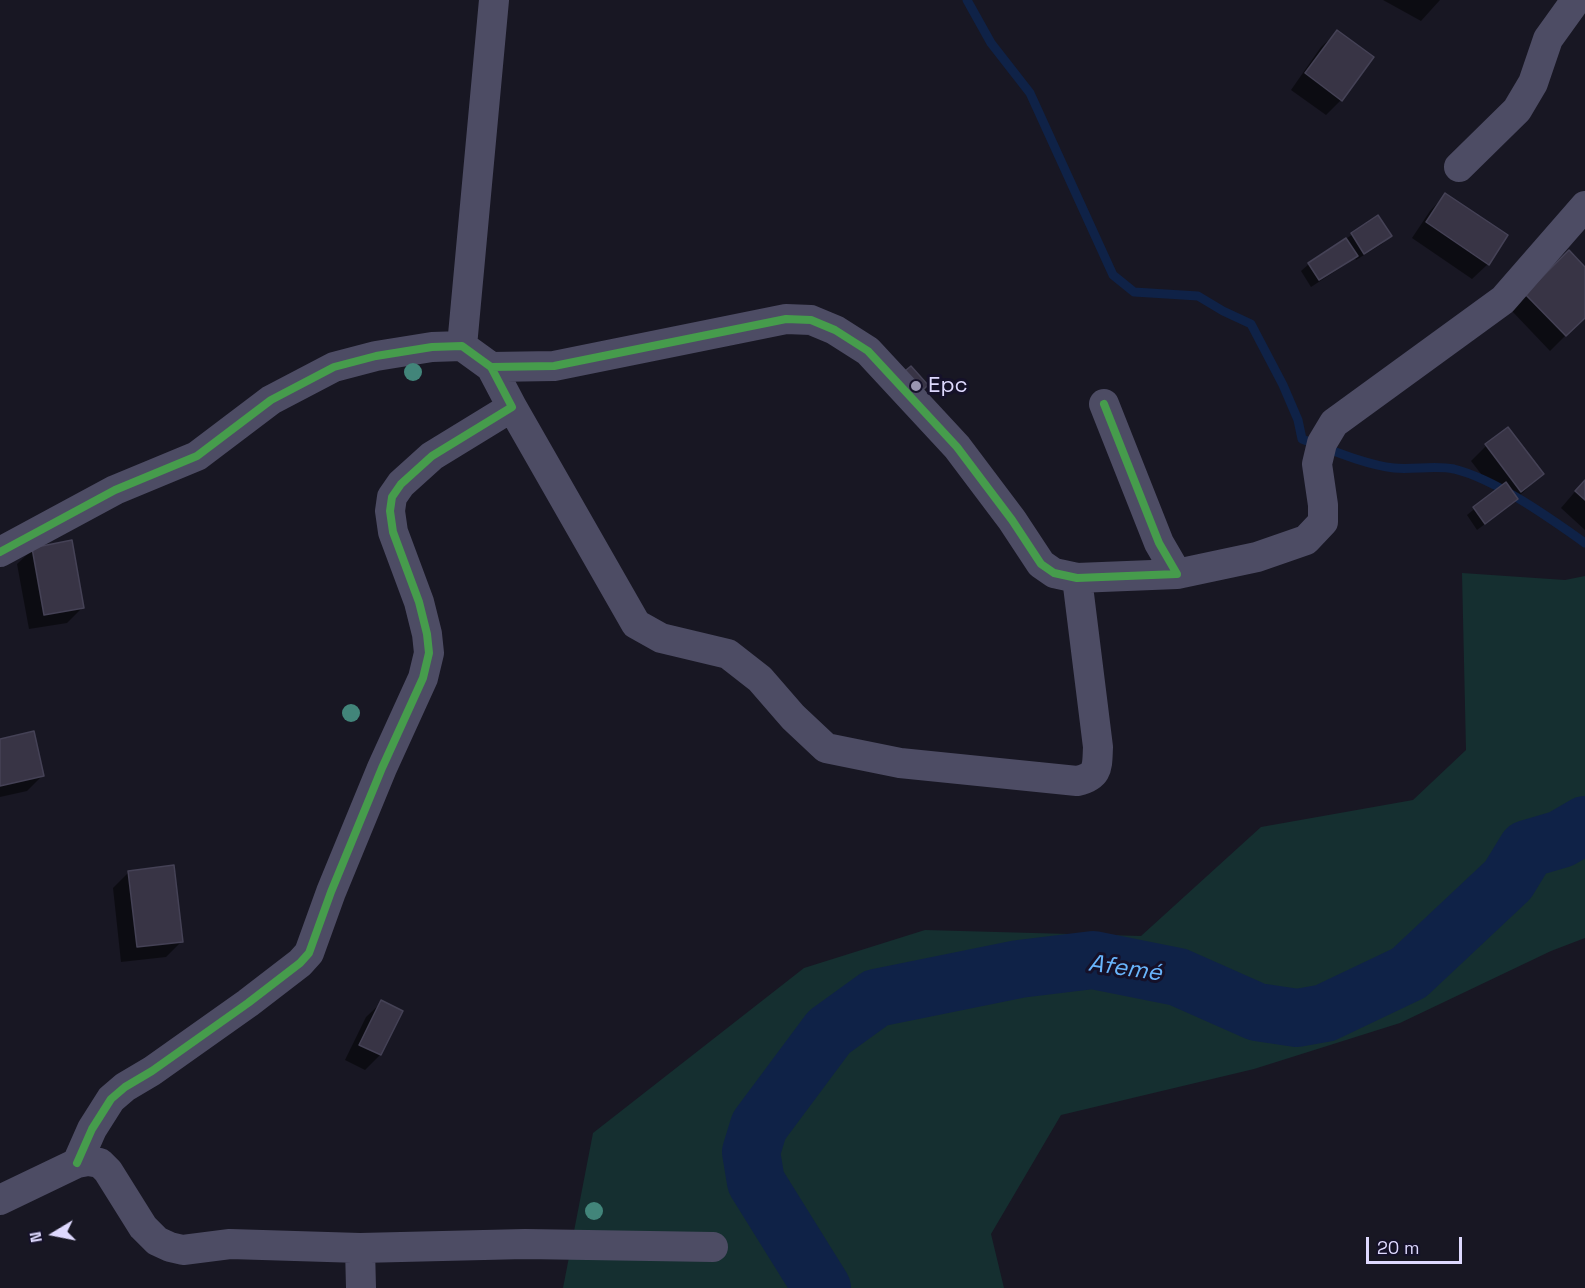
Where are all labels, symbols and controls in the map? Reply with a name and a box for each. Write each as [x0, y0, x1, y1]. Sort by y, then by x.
place label: Epc [928, 373, 968, 399]
marker: Epc [909, 379, 923, 393]
water label: Afemé [1086, 950, 1164, 988]
north arrow [24, 1204, 84, 1264]
scale bar [1369, 1225, 1465, 1263]
text: N [25, 1230, 47, 1244]
text: 20 m [1377, 1236, 1420, 1259]

